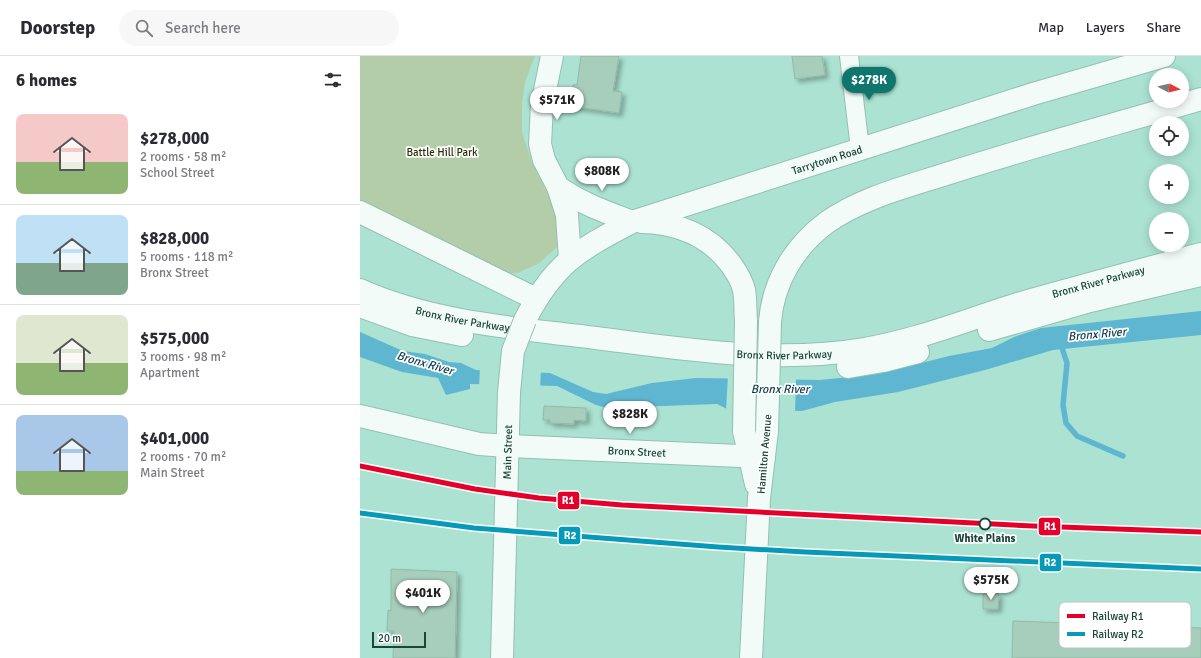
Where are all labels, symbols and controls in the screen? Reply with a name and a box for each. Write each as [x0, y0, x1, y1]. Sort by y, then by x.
search box [119, 10, 399, 46]
text: Doorstep [20, 16, 95, 40]
icon: search [133, 17, 155, 39]
text: Search here [165, 19, 241, 37]
text: Map [1038, 19, 1064, 36]
text: Layers [1086, 19, 1125, 36]
text: Share [1147, 19, 1181, 36]
pin: $278K [841, 67, 897, 101]
north arrow [1149, 68, 1189, 108]
map controls [1149, 68, 1189, 252]
icon: filters [322, 69, 344, 91]
text: 6 homes [16, 70, 77, 91]
text: $278K [851, 72, 887, 88]
pin: $571K [529, 87, 585, 121]
text: $571K [539, 92, 575, 108]
button: locate [1149, 116, 1189, 156]
text: $278,000 [140, 128, 209, 149]
icon: home [48, 130, 96, 178]
street label: Tarrytown Road [790, 143, 864, 178]
park label: Battle Hill Park [406, 146, 478, 159]
text: 2 rooms · 58 m² [140, 149, 226, 165]
pin: $808K [574, 158, 630, 192]
text: $808K [584, 163, 620, 179]
button: + [1149, 164, 1189, 204]
text: School Street [140, 165, 215, 181]
button: − [1149, 212, 1189, 252]
text: $828,000 [140, 228, 209, 249]
icon: home [48, 231, 96, 279]
text: 5 rooms · 118 m² [140, 249, 233, 265]
street label: Bronx River Parkway [1051, 263, 1147, 301]
text: Bronx Street [140, 265, 209, 281]
street label: Bronx River Parkway [414, 304, 511, 335]
water label: Bronx River [1067, 324, 1128, 345]
text: $575,000 [140, 328, 209, 349]
icon: home [48, 331, 96, 379]
street label: Bronx River Parkway [736, 347, 833, 362]
water label: Bronx River [395, 348, 456, 379]
text: 3 rooms · 98 m² [140, 349, 226, 365]
text: Apartment [140, 365, 200, 381]
water label: Bronx River [751, 382, 811, 397]
pin: $828K [602, 401, 658, 435]
text: $828K [612, 406, 648, 422]
street label: Hamilton Avenue [755, 414, 774, 495]
street label: Main Street [501, 424, 515, 480]
text: $401,000 [140, 428, 209, 449]
icon: home [48, 431, 96, 479]
street label: Bronx Street [607, 444, 666, 460]
text: 2 rooms · 70 m² [140, 449, 226, 465]
text: Main Street [140, 465, 204, 481]
line badge: R1 [557, 491, 580, 510]
text: R1 [562, 494, 574, 507]
marker: White Plains [978, 517, 992, 531]
line badge: R1 [1038, 517, 1061, 536]
text: R1 [1044, 520, 1056, 533]
line badge: R2 [558, 526, 581, 545]
text: R2 [564, 529, 576, 542]
place label: White Plains [955, 532, 1016, 545]
line badge: R2 [1039, 553, 1062, 572]
text: R2 [1044, 556, 1056, 569]
pin: $575K [963, 567, 1019, 601]
text: $575K [973, 572, 1009, 588]
pin: $401K [395, 580, 451, 614]
text: $401K [405, 585, 441, 601]
legend [1059, 602, 1191, 648]
text: Railway R1 [1092, 610, 1144, 623]
text: Railway R2 [1092, 628, 1144, 641]
scale bar [372, 630, 426, 649]
text: 20 m [378, 632, 401, 645]

